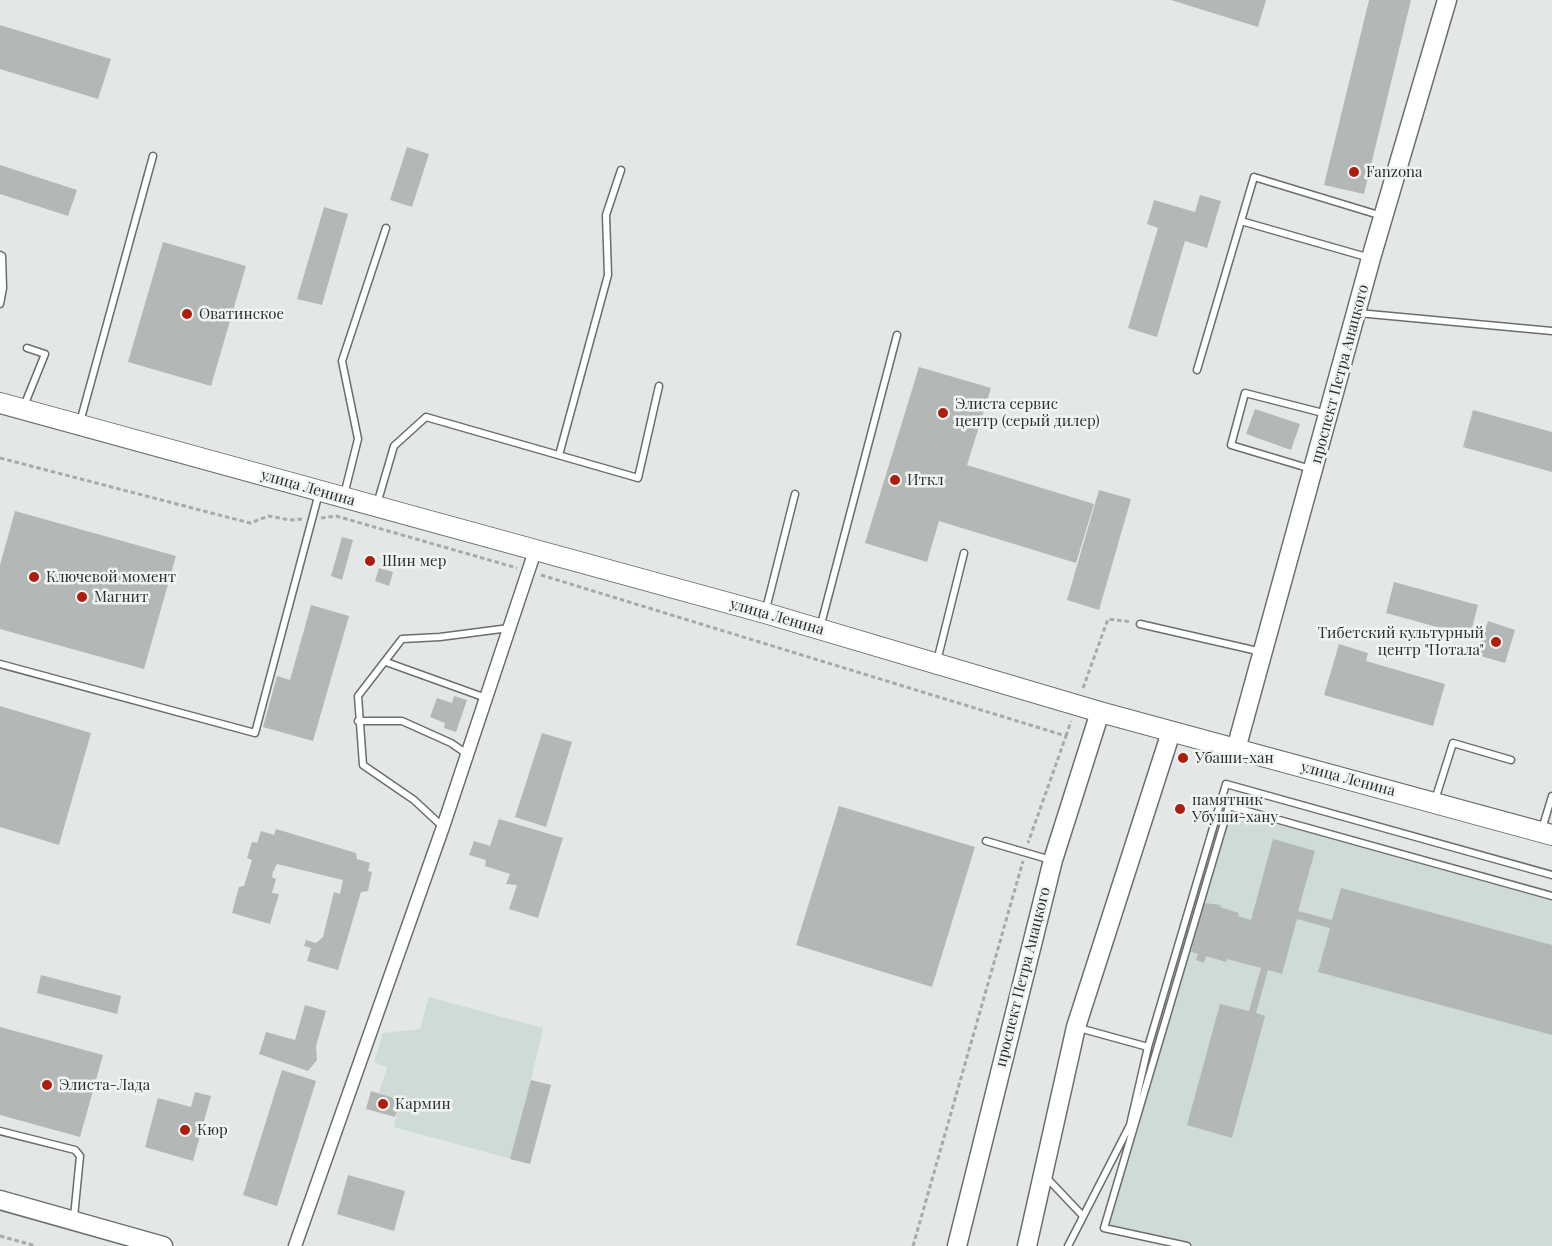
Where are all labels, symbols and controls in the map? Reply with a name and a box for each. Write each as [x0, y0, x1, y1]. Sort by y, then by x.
place label: Fanzona [1366, 163, 1423, 181]
marker: Fanzona [1347, 165, 1361, 179]
street label: проспект Петра Анацкого [1307, 282, 1373, 466]
place label: Оватинское [199, 305, 284, 323]
marker: Оватинское [180, 307, 194, 321]
place label: Элиста сервис центр (серый дилер) [955, 395, 1100, 430]
marker: Элиста сервис центр (серый дилер) [936, 406, 950, 420]
street label: улица Ленина [259, 466, 357, 510]
place label: Иткл [907, 471, 944, 489]
marker: Иткл [888, 473, 902, 487]
place label: Шин мер [382, 552, 446, 570]
marker: Шин мер [363, 554, 377, 568]
place label: Ключевой момент [46, 568, 176, 586]
marker: Ключевой момент [27, 570, 41, 584]
place label: Магнит [94, 588, 148, 606]
marker: Магнит [75, 590, 89, 604]
street label: улица Ленина [728, 595, 826, 639]
place label: Тибетский культурный центр "Потала" [1318, 624, 1484, 659]
marker: Тибетский культурный центр "Потала" [1489, 635, 1503, 649]
place label: Убаши-хан [1195, 749, 1274, 767]
marker: Убаши-хан [1176, 751, 1190, 765]
street label: улица Ленина [1299, 758, 1397, 800]
place label: памятник Убуши-хану [1192, 791, 1278, 826]
marker: памятник Убуши-хану [1173, 802, 1187, 816]
street label: проспект Петра Анацкого [992, 885, 1054, 1069]
place label: Элиста-Лада [59, 1076, 150, 1094]
marker: Элиста-Лада [40, 1078, 54, 1092]
place label: Кармин [395, 1095, 451, 1113]
marker: Кармин [376, 1097, 390, 1111]
place label: Кюр [197, 1121, 228, 1139]
marker: Кюр [178, 1123, 192, 1137]

